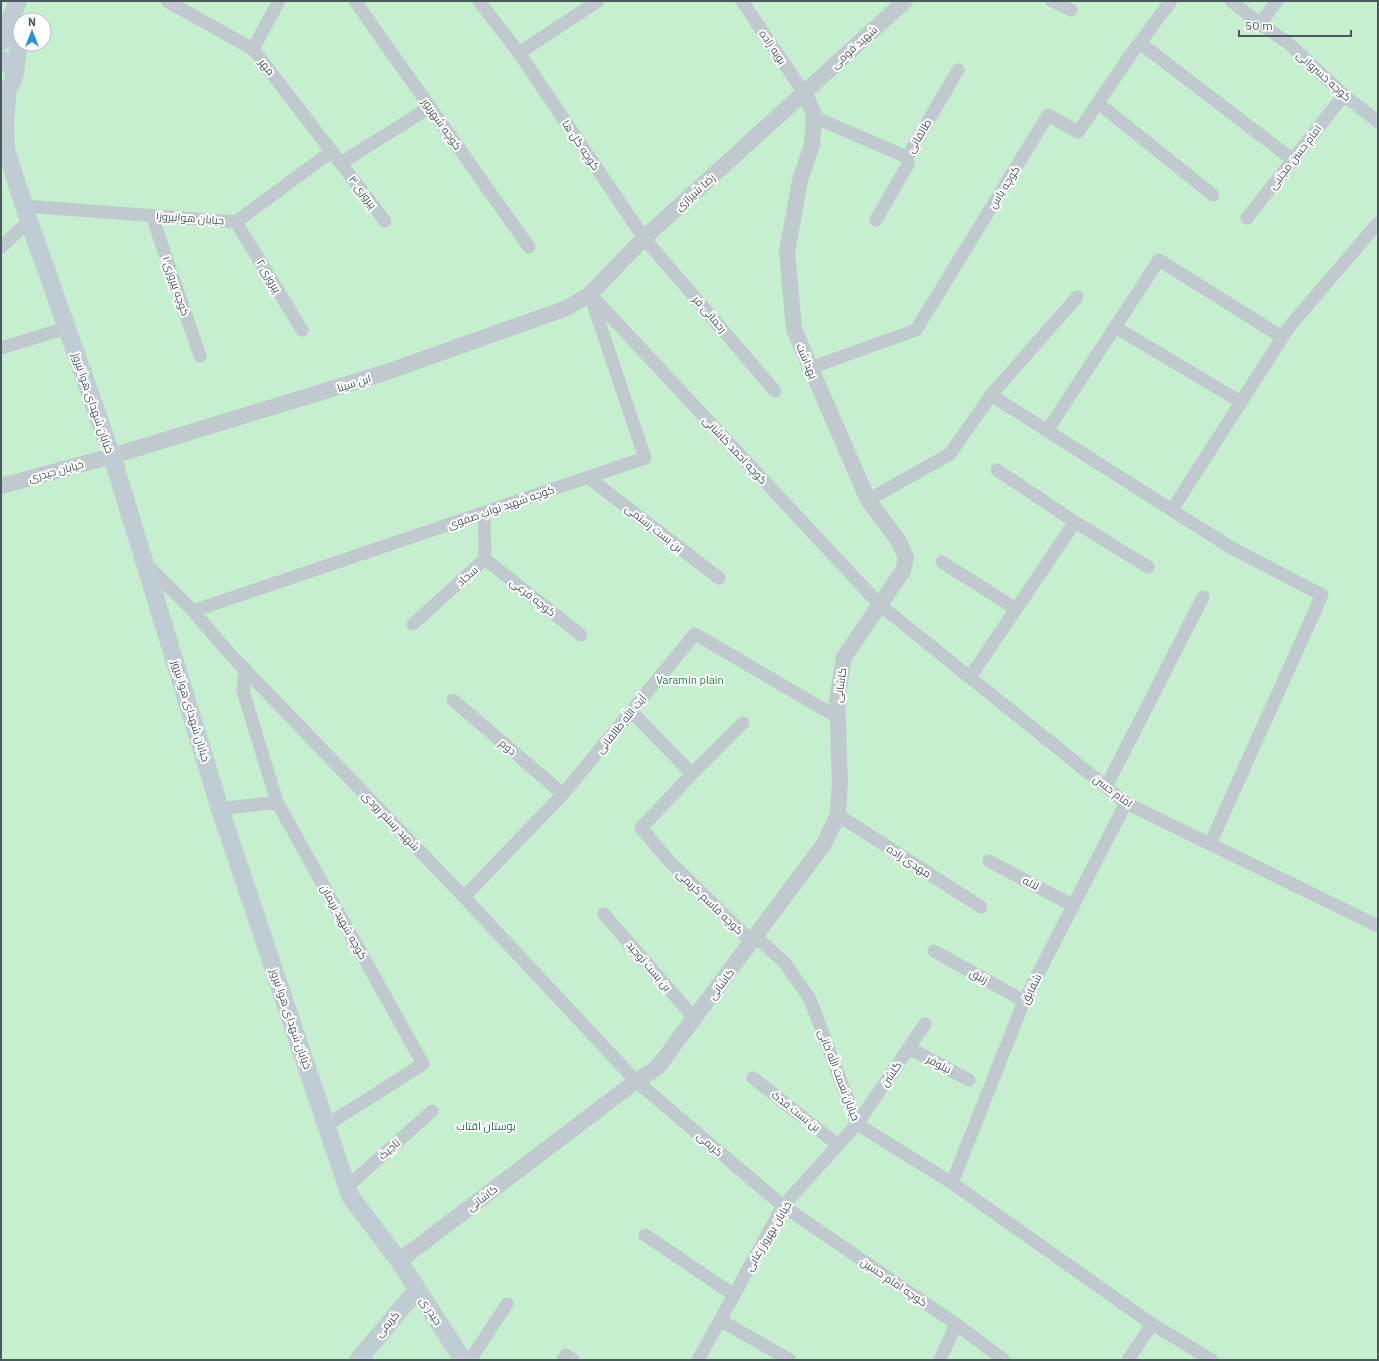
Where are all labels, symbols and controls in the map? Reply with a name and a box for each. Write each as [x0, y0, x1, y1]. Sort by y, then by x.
north arrow [12, 12, 52, 52]
scale bar [1239, 12, 1351, 38]
text: N [28, 15, 36, 29]
text: 50 m [1245, 18, 1273, 33]
street label: شهید قومی [828, 22, 880, 72]
street label: بویه زاده [756, 27, 790, 67]
street label: کوچه خسروانی [1294, 48, 1354, 104]
street label: مهر [255, 55, 278, 78]
street label: کوچه شهریور [418, 95, 465, 153]
street label: طالقانی [903, 116, 935, 156]
street label: کوچه گل ها [559, 117, 603, 173]
street label: امام حسن مجتبی [1265, 122, 1325, 193]
street label: کوچه یاس [985, 163, 1023, 211]
street label: رضا شیرازی [672, 170, 718, 214]
street label: پیروزی ۳ [346, 173, 380, 212]
street label: حیابان هوانیروز۱ [155, 209, 225, 227]
street label: کوچه پیروزی ۱ [159, 254, 193, 318]
street label: پیروزی ۲ [254, 257, 284, 295]
street label: رحمانی فر [689, 292, 730, 336]
street label: بهداشت [793, 341, 821, 381]
street label: خیابان شهدای هوا نیروز [69, 350, 117, 455]
street label: ابن سینا [335, 371, 373, 395]
street label: کوچه احمد کاشانی [700, 413, 770, 487]
street label: خیابان حیدری [27, 457, 85, 485]
street label: کوچه شهید نواب صفوی [446, 482, 556, 532]
street label: بن بست رستمی [622, 501, 686, 555]
street label: سجاد [453, 563, 481, 589]
street label: کوچه فرعی [507, 575, 559, 619]
street label: خیابان شهدای هوا نیروز [169, 658, 213, 763]
street label: کاشانی [831, 667, 849, 703]
park label: Varamin plain [656, 673, 724, 687]
street label: آیت الله طالقانی [592, 691, 649, 756]
street label: دوم [496, 736, 519, 759]
street label: امام حسن [1090, 772, 1136, 811]
street label: شهید رستم رودی [358, 788, 423, 854]
street label: مهدی زاده [884, 841, 934, 881]
street label: کوچه قاسم کریمی [673, 867, 746, 938]
street label: لاله [1020, 873, 1042, 893]
street label: کوچه شهید نریمان [318, 882, 370, 962]
street label: بن بست توحید [623, 938, 675, 994]
street label: زنبق [967, 965, 991, 987]
street label: خیابان شهدای هوا نیروز [267, 966, 315, 1071]
street label: کاشانی [705, 966, 737, 1002]
street label: شقایق [1018, 971, 1044, 1007]
street label: خیابان نعمت الله خانی [815, 1027, 864, 1123]
street label: نیلوفر [923, 1051, 954, 1076]
street label: گلشن [877, 1059, 905, 1089]
street label: بن بست فدک [769, 1088, 823, 1135]
park label: بوستان افتاب [456, 1119, 516, 1133]
street label: کریمی [694, 1129, 726, 1159]
street label: تاجیک [375, 1136, 403, 1162]
street label: کاشانی [464, 1182, 500, 1214]
street label: خیابان بهروز زغابی [742, 1199, 794, 1273]
street label: کوچه امام حسین [857, 1255, 930, 1310]
street label: حیدر ی [417, 1294, 445, 1328]
street label: کریمی [372, 1308, 402, 1340]

